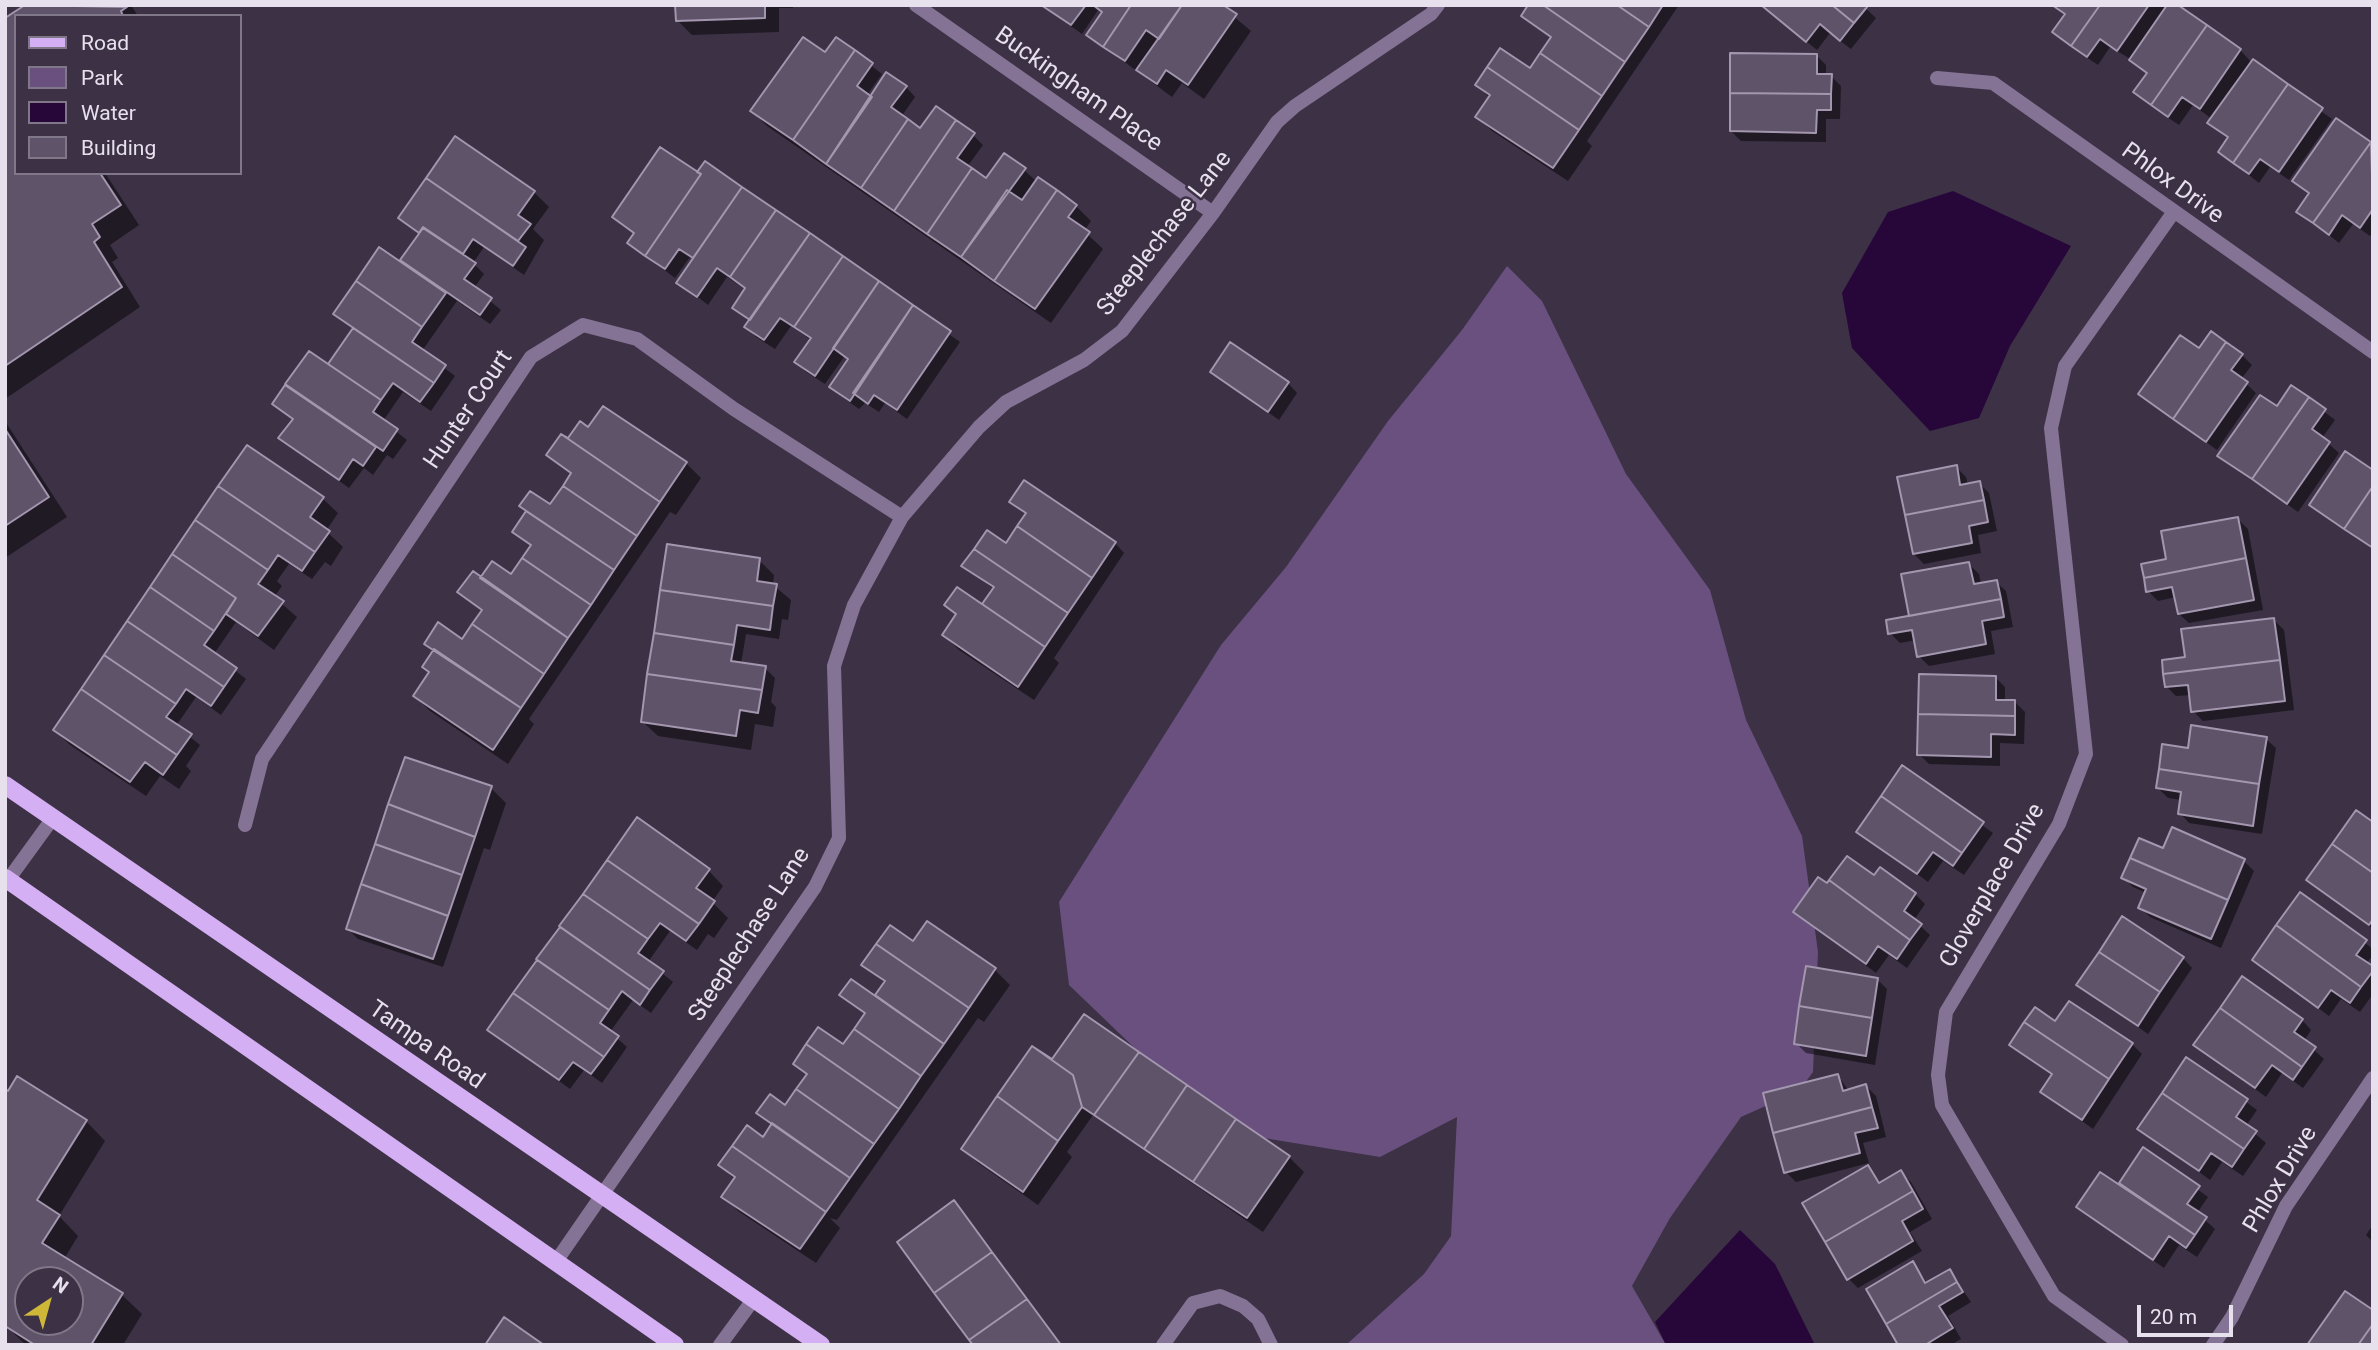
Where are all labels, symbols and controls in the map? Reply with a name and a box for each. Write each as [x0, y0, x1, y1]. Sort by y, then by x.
legend [14, 14, 242, 175]
street label: Buckingham Place [989, 21, 1167, 159]
text: Road [81, 31, 129, 55]
text: Park [81, 66, 123, 90]
text: Water [81, 101, 136, 125]
text: Building [81, 136, 156, 160]
street label: Phlox Drive [2115, 137, 2229, 231]
street label: Steeplechase Lane [1092, 146, 1238, 322]
street label: Hunter Court [419, 345, 519, 475]
street label: Cloverplace Drive [1934, 799, 2052, 973]
street label: Steeplechase Lane [683, 843, 817, 1027]
street label: Tampa Road [363, 996, 489, 1096]
street label: Phlox Drive [2238, 1121, 2324, 1239]
north arrow [14, 1266, 84, 1336]
text: N [48, 1272, 73, 1298]
scale bar [2140, 1290, 2236, 1334]
text: 20 m [2150, 1305, 2197, 1329]

